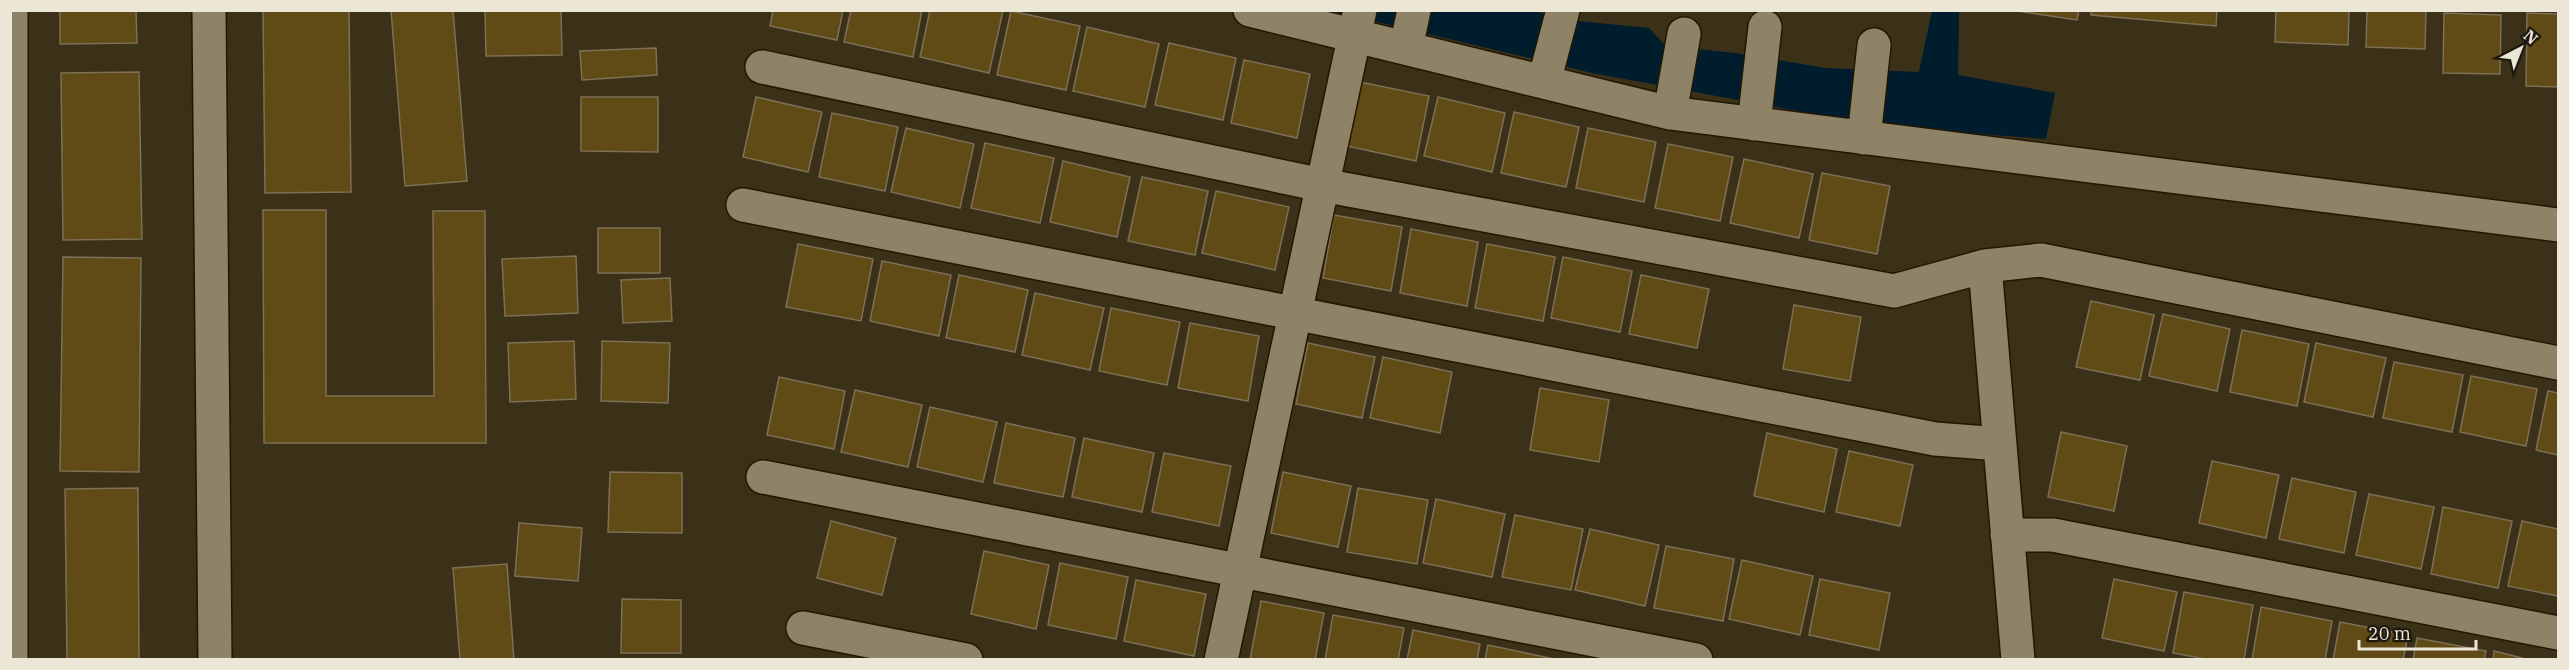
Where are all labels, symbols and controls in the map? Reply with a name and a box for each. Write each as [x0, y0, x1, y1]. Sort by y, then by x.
north arrow [2491, 18, 2551, 78]
text: N [2520, 25, 2542, 49]
scale bar [2359, 613, 2476, 651]
text: 20 m [2368, 622, 2411, 645]

